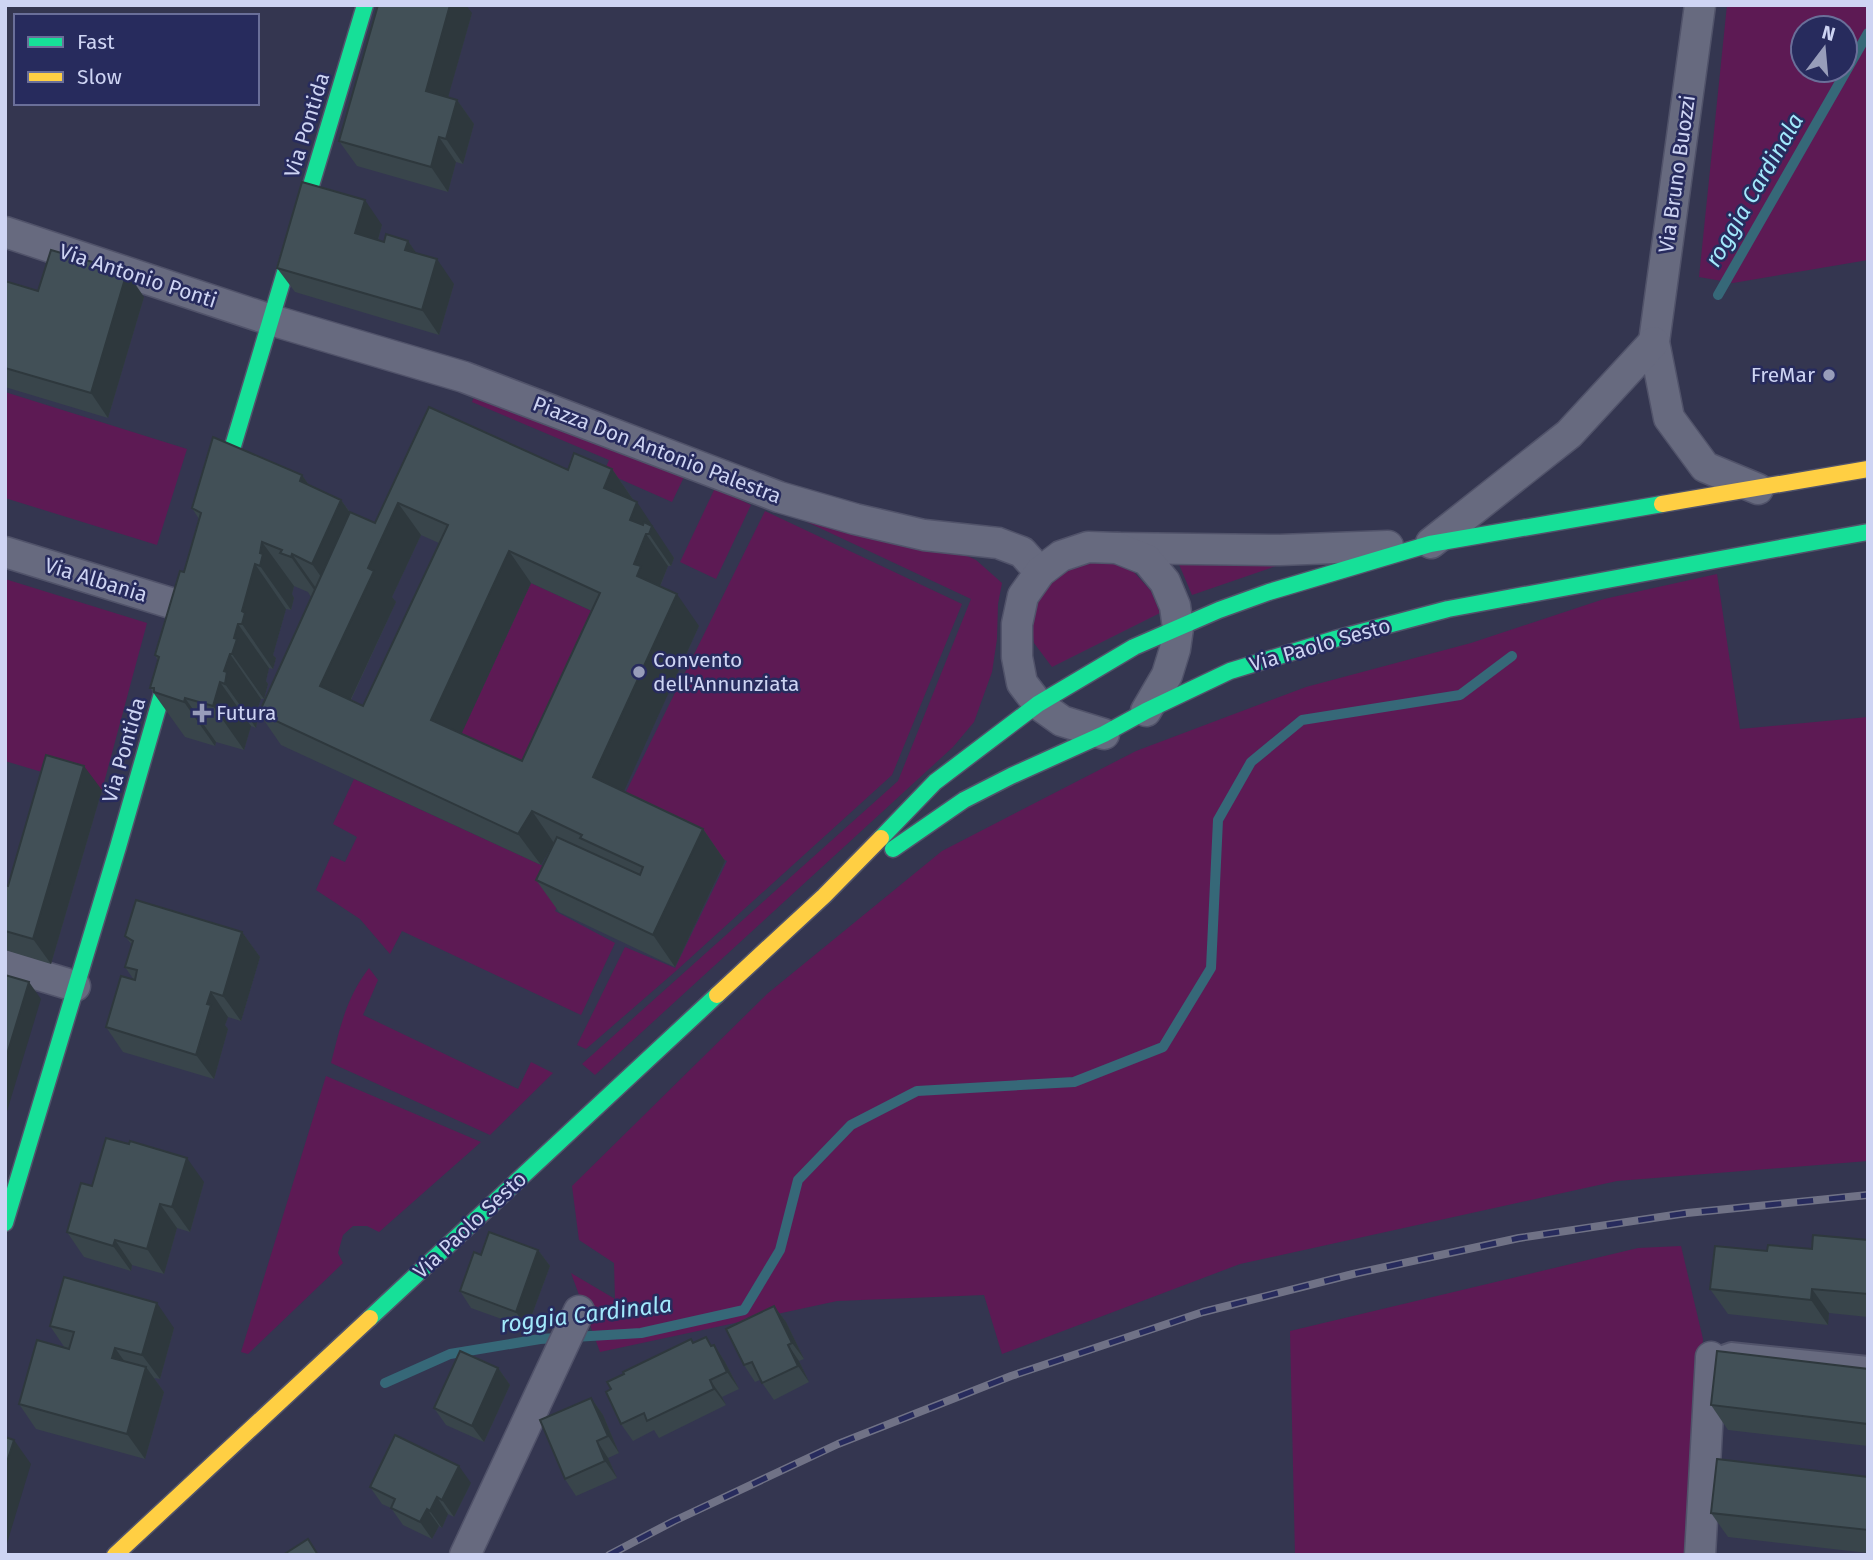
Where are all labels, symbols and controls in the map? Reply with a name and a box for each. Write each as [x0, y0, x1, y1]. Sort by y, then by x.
legend [14, 14, 259, 105]
north arrow [1789, 14, 1859, 84]
text: N [1819, 20, 1838, 46]
text: Fast [77, 29, 115, 55]
text: Slow [77, 64, 122, 90]
street label: Via Pontida [279, 69, 335, 181]
street label: Via Bruno Buozzi [1653, 93, 1701, 255]
water label: roggia Cardinala [1699, 108, 1809, 272]
street label: Via Antonio Ponti [56, 238, 220, 314]
place label: FreMar [1751, 362, 1815, 388]
marker: FreMar [1821, 367, 1837, 383]
street label: Piazza Don Antonio Palestra [529, 391, 785, 509]
street label: Via Albania [41, 552, 151, 608]
street label: Via Paolo Sesto [1247, 612, 1393, 678]
place label: Convento dell'Annunziata [653, 647, 800, 697]
marker: Convento dell'Annunziata [631, 664, 647, 680]
street label: Via Pontida [97, 694, 151, 806]
place label: Futura [216, 700, 276, 726]
marker: Futura [194, 705, 210, 721]
street label: Via Paolo Sesto [408, 1166, 532, 1284]
water label: roggia Cardinala [498, 1290, 674, 1338]

